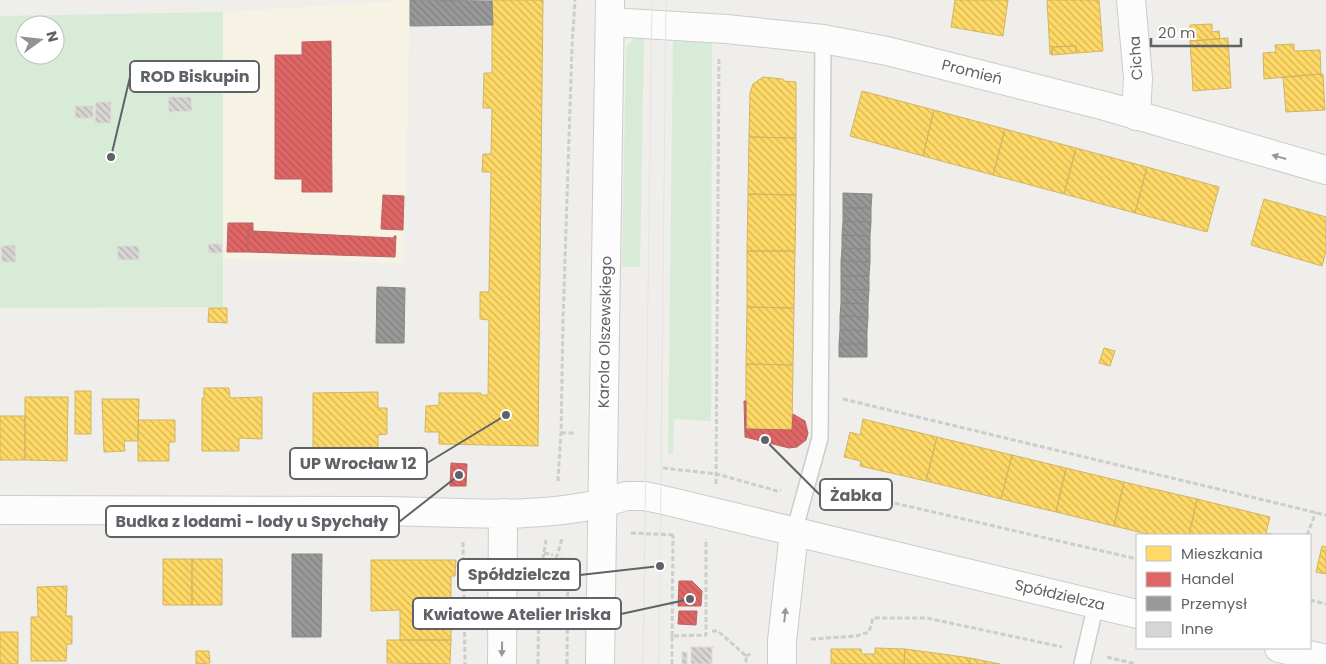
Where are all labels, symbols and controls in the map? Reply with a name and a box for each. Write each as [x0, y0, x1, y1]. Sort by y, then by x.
north arrow [15, 15, 65, 65]
scale bar [1151, 15, 1241, 47]
text: 20 m [1158, 22, 1196, 43]
text: N [42, 29, 64, 44]
street label: Cicha [1123, 35, 1148, 81]
street label: Promień [940, 54, 1005, 89]
callout: ROD Biskupin [130, 61, 259, 92]
text: ROD Biskupin [140, 65, 250, 88]
one-way arrow [1272, 152, 1287, 160]
street label: Karola Olszewskiego [593, 256, 616, 408]
callout: UP Wrocław 12 [290, 448, 427, 479]
text: UP Wrocław 12 [300, 452, 416, 475]
callout: Żabka [820, 479, 892, 510]
text: Żabka [830, 484, 882, 507]
callout: Budka z lodami - lody u Spychały [106, 506, 399, 537]
text: Budka z lodami - lody u Spychały [116, 510, 389, 533]
legend [1136, 534, 1311, 649]
text: Mieszkania [1181, 543, 1263, 564]
callout: Spółdzielcza [458, 559, 580, 590]
text: Spółdzielcza [468, 563, 570, 586]
text: Handel [1181, 568, 1234, 589]
street label: Spółdzielcza [1013, 574, 1107, 615]
text: Przemysł [1181, 593, 1247, 614]
callout: Kwiatowe Atelier Iriska [413, 598, 621, 629]
text: Kwiatowe Atelier Iriska [423, 603, 611, 626]
one-way arrow [781, 607, 789, 623]
text: Inne [1181, 618, 1213, 639]
one-way arrow [498, 642, 506, 658]

